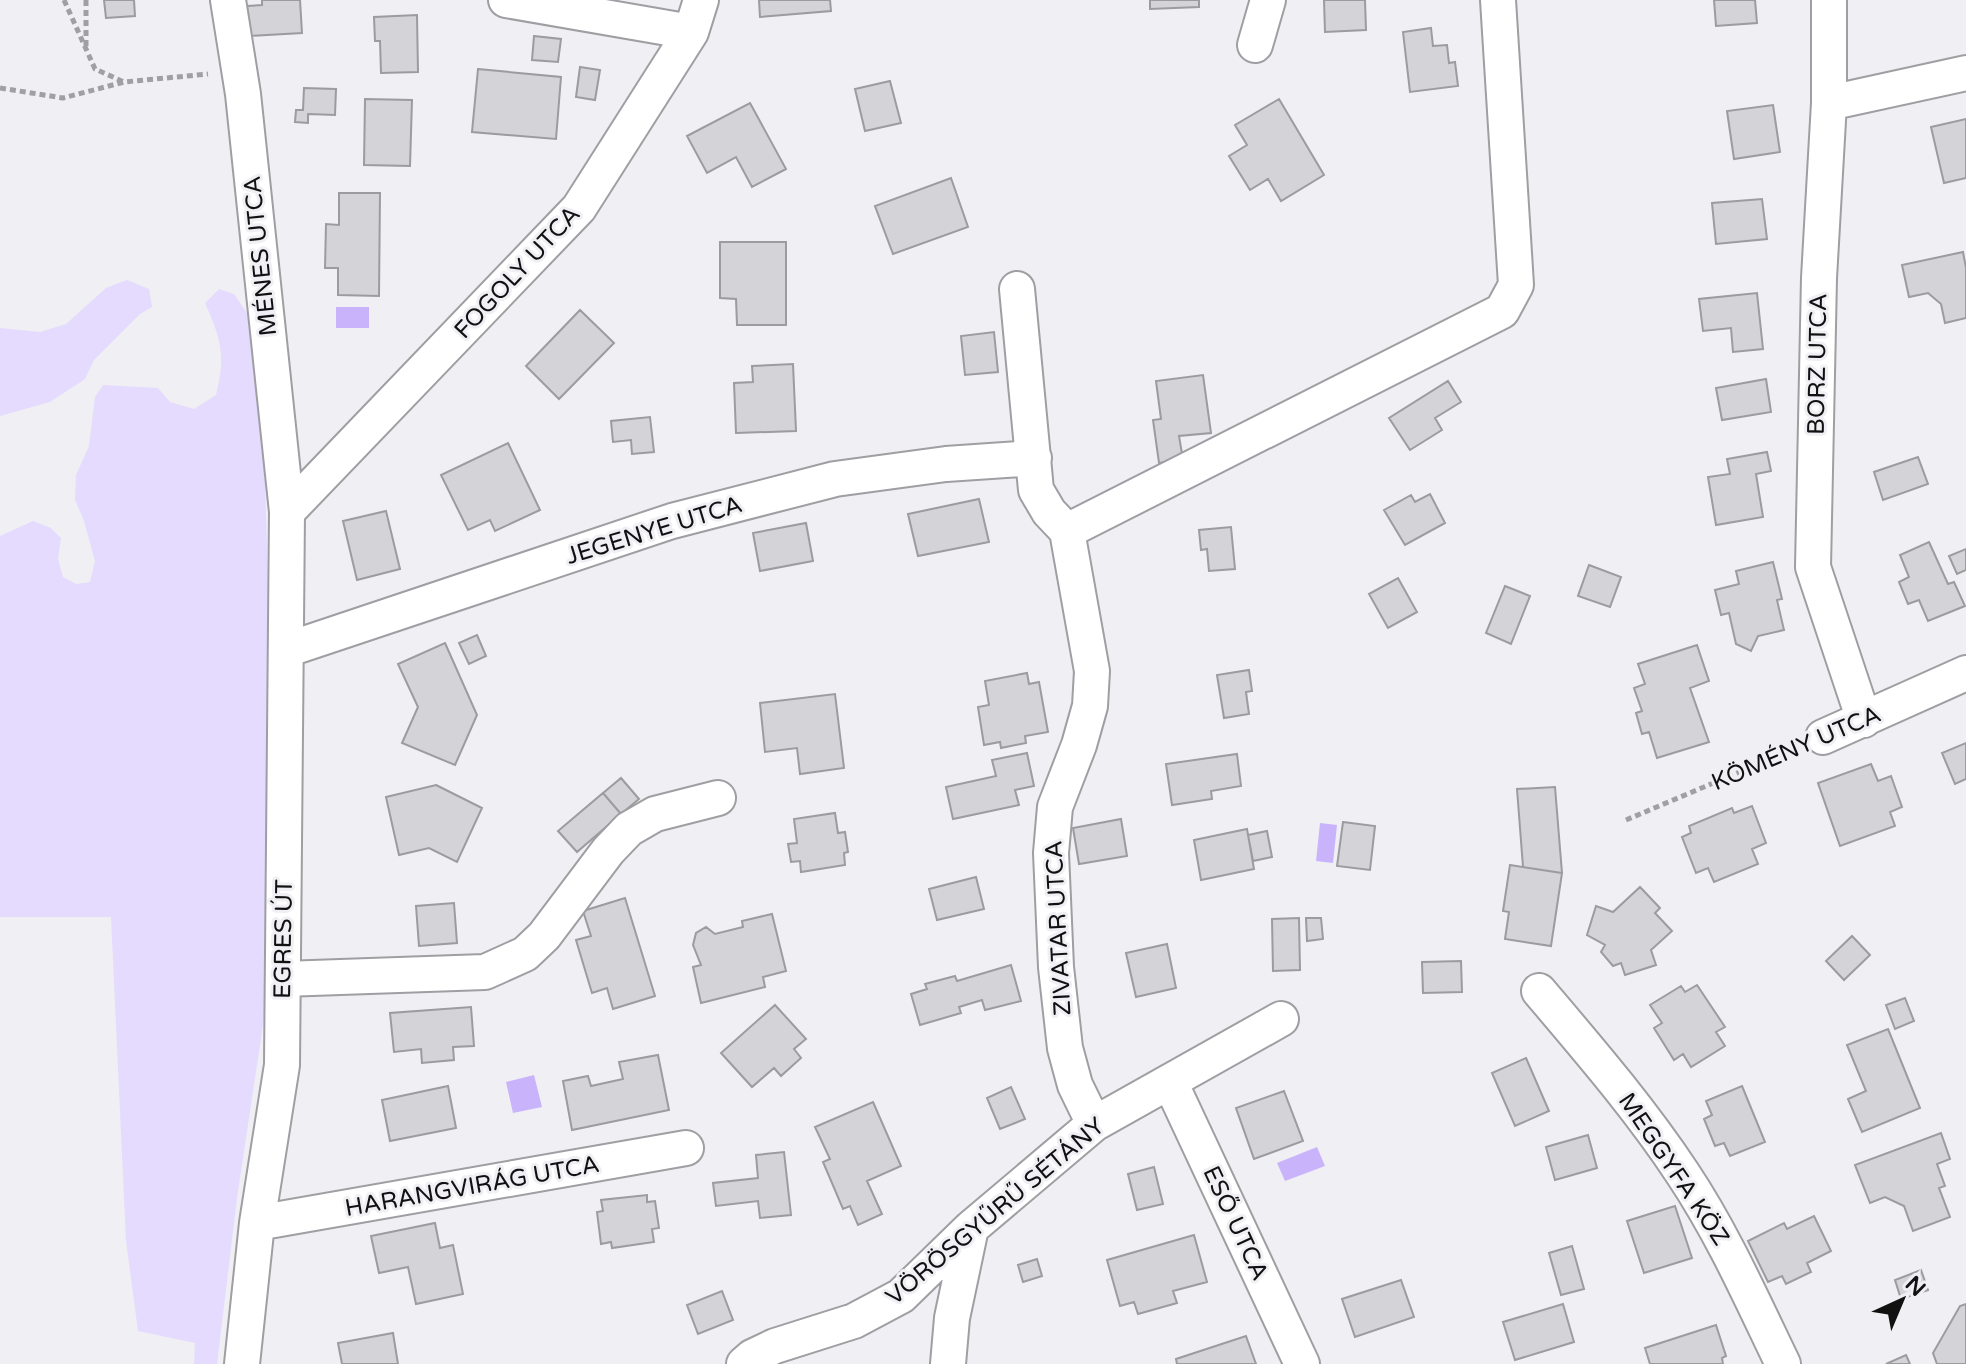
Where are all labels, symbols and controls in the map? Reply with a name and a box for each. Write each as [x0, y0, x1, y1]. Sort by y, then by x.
street label: MÉNES UTCA [237, 174, 283, 338]
street label: FOGOLY UTCA [448, 200, 586, 345]
street label: BORZ UTCA [1802, 293, 1833, 435]
street label: JEGENYE UTCA [563, 490, 746, 571]
street label: KÖMÉNY UTCA [1707, 699, 1885, 797]
street label: ZIVATAR UTCA [1039, 840, 1078, 1016]
street label: EGRES ÚT [267, 879, 299, 999]
street label: MEGGYFA KÖZ [1612, 1088, 1735, 1251]
street label: VÖRÖSGYŰRŰ SÉTÁNY [880, 1111, 1110, 1311]
street label: HARANGVIRÁG UTCA [342, 1149, 602, 1223]
street label: ESŐ UTCA [1196, 1161, 1276, 1285]
north arrow [1862, 1260, 1942, 1340]
text: N [1900, 1271, 1931, 1302]

